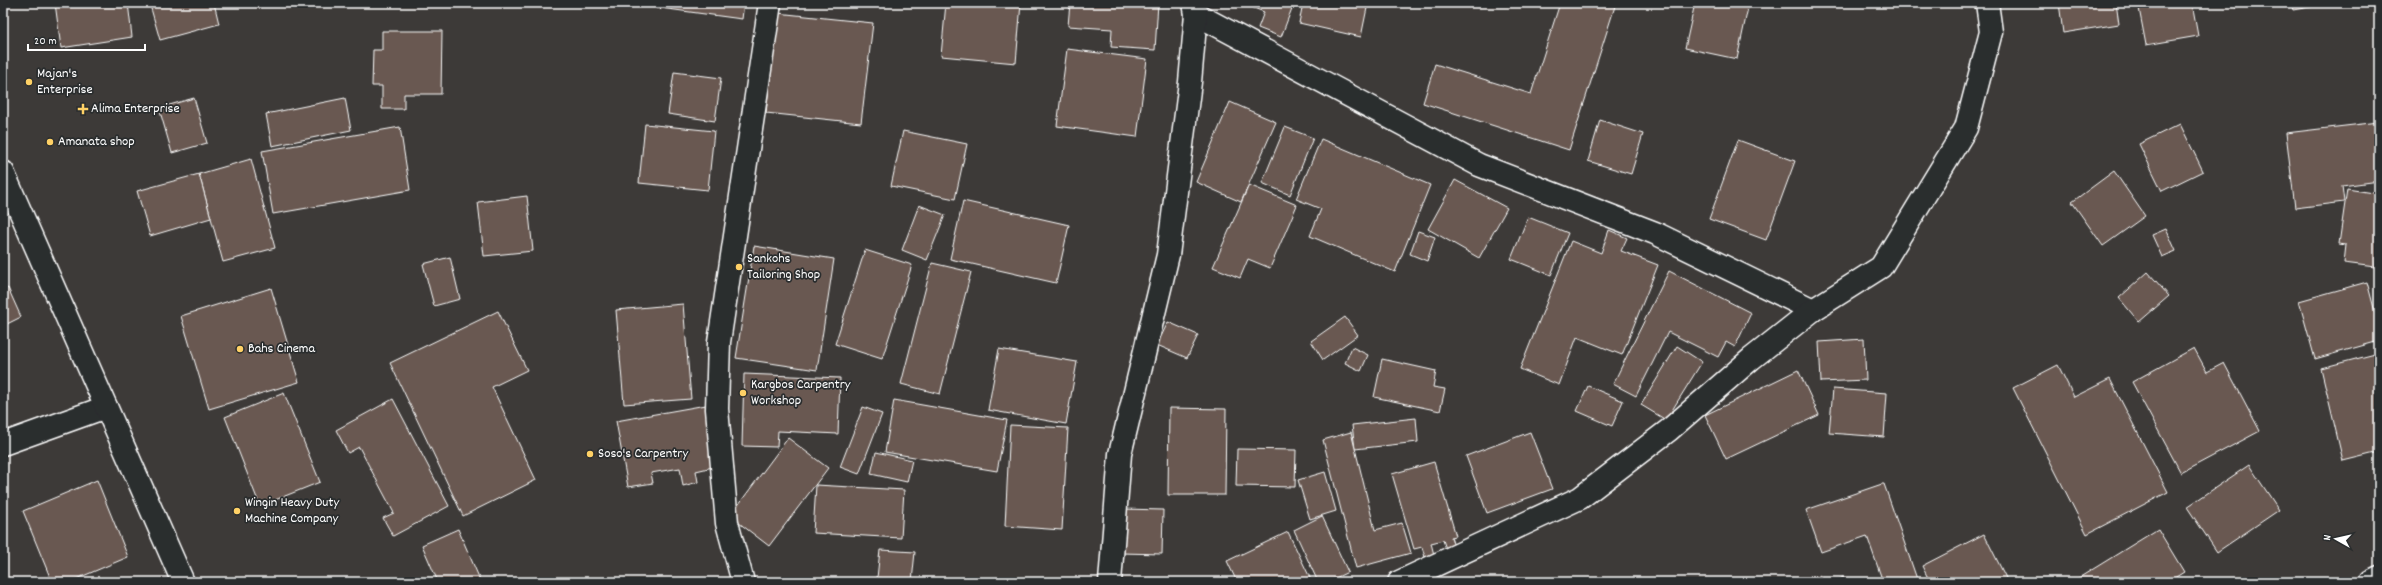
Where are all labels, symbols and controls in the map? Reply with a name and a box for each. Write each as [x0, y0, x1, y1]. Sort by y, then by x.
scale bar [28, 26, 145, 52]
text: 20 m [34, 33, 57, 50]
place label: Majan's Enterprise [37, 64, 93, 100]
marker: Majan's Enterprise [24, 77, 34, 87]
place label: Alima Enterprise [91, 99, 180, 119]
marker: Alima Enterprise [78, 104, 88, 114]
place label: Amanata shop [58, 132, 135, 152]
marker: Amanata shop [45, 137, 55, 147]
place label: Sankohs Tailoring Shop [747, 249, 820, 285]
marker: Sankohs Tailoring Shop [734, 262, 744, 272]
place label: Bahs Cinema [248, 339, 315, 359]
marker: Bahs Cinema [235, 344, 245, 354]
place label: Kargbos Carpentry Workshop [751, 375, 851, 411]
marker: Kargbos Carpentry Workshop [738, 388, 748, 398]
place label: Soso's Carpentry [598, 444, 689, 464]
marker: Soso's Carpentry [585, 449, 595, 459]
place label: Wingin Heavy Duty Machine Company [245, 493, 339, 529]
marker: Wingin Heavy Duty Machine Company [232, 506, 242, 516]
north arrow [2316, 519, 2356, 559]
text: N [2320, 534, 2336, 542]

